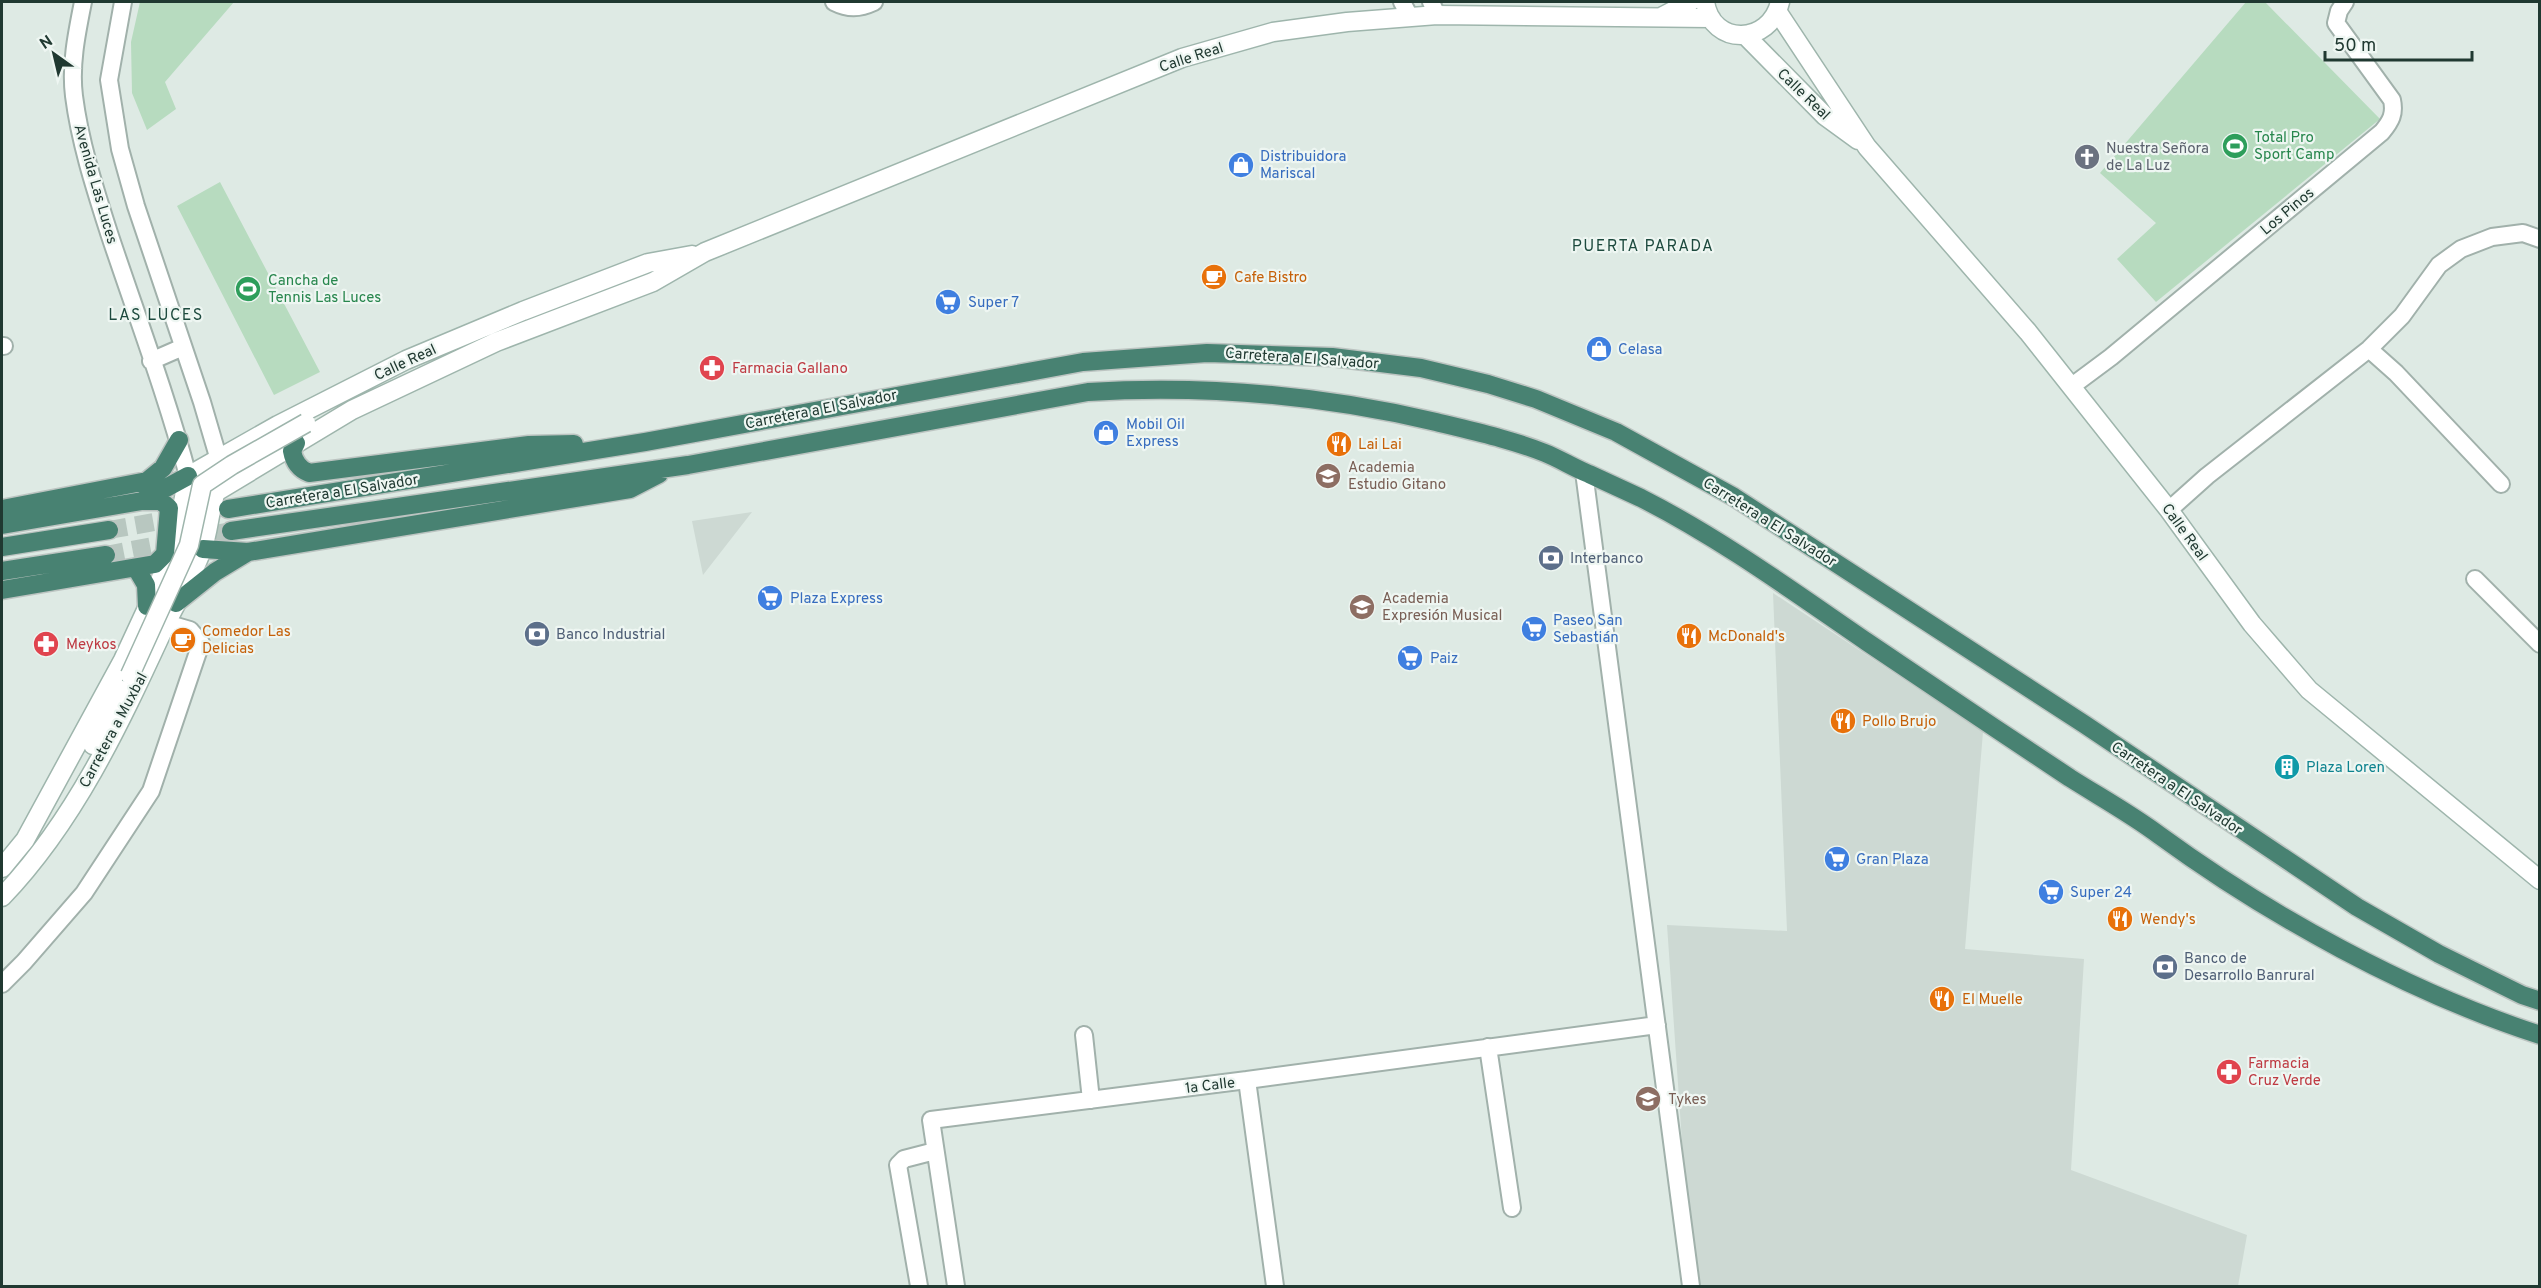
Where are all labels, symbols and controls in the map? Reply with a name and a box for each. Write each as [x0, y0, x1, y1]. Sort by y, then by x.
north arrow [24, 24, 84, 84]
scale bar [2325, 24, 2472, 62]
text: N [36, 32, 57, 55]
text: 50 m [2334, 35, 2376, 58]
street label: Calle Real [1157, 39, 1226, 78]
street label: Calle Real [1772, 65, 1833, 125]
street label: Avenida Las Luces [68, 122, 121, 246]
place label: Total Pro Sport Camp [2254, 129, 2334, 165]
sports icon: Total Pro Sport Camp [2220, 131, 2250, 161]
place label: Nuestra Señora de La Luz [2106, 140, 2209, 176]
church icon: Nuestra Señora de La Luz [2072, 142, 2102, 172]
place label: Distribuidora Mariscal [1260, 148, 1346, 184]
shop icon: Distribuidora Mariscal [1226, 150, 1256, 180]
street label: Los Pinos [2257, 184, 2319, 240]
district label: PUERTA PARADA [1572, 237, 1714, 257]
cafe icon: Cafe Bistro [1199, 262, 1229, 292]
place label: Cafe Bistro [1234, 269, 1307, 288]
place label: Cancha de Tennis Las Luces [268, 272, 381, 308]
sports icon: Cancha de Tennis Las Luces [233, 274, 263, 304]
supermarket icon: Super 7 [933, 287, 963, 317]
place label: Super 7 [968, 294, 1019, 313]
district label: LAS LUCES [108, 306, 204, 326]
shop icon: Celasa [1584, 334, 1614, 364]
street label: Calle Real [371, 341, 440, 386]
place label: Celasa [1618, 341, 1662, 360]
street label: Carretera a El Salvador [1224, 345, 1380, 374]
pharmacy icon: Farmacia Gallano [697, 353, 727, 383]
place label: Farmacia Gallano [732, 360, 848, 379]
street label: Carretera a El Salvador [744, 386, 899, 435]
place label: Mobil Oil Express [1126, 416, 1185, 452]
shop icon: Mobil Oil Express [1091, 418, 1121, 448]
restaurant icon: Lai Lai [1324, 429, 1354, 459]
place label: Lai Lai [1358, 436, 1402, 455]
place label: Academia Estudio Gitano [1348, 459, 1446, 495]
school or university icon: Academia Estudio Gitano [1313, 461, 1343, 491]
street label: Carretera a El Salvador [265, 471, 420, 514]
street label: Carretera a El Salvador [1699, 474, 1840, 572]
street label: Calle Real [2157, 500, 2211, 565]
bank icon: Interbanco [1536, 543, 1566, 573]
place label: Interbanco [1570, 550, 1643, 569]
supermarket icon: Plaza Express [755, 583, 785, 613]
place label: Plaza Express [790, 590, 883, 609]
place label: Academia Expresión Musical [1382, 590, 1502, 626]
school or university icon: Academia Expresión Musical [1347, 592, 1377, 622]
place label: Paseo San Sebastián [1553, 612, 1623, 648]
supermarket icon: Paseo San Sebastián [1519, 614, 1549, 644]
bank icon: Banco Industrial [522, 619, 552, 649]
restaurant icon: McDonald's [1674, 621, 1704, 651]
place label: Comedor Las Delicias [202, 623, 291, 659]
cafe icon: Comedor Las Delicias [168, 625, 198, 655]
place label: Banco Industrial [556, 626, 665, 645]
place label: McDonald's [1708, 628, 1785, 647]
pharmacy icon: Meykos [31, 629, 61, 659]
place label: Meykos [66, 636, 117, 655]
supermarket icon: Paiz [1395, 643, 1425, 673]
place label: Paiz [1430, 650, 1458, 669]
street label: Carretera a Muxbal [76, 670, 153, 792]
restaurant icon: Pollo Brujo [1828, 706, 1858, 736]
place label: Pollo Brujo [1862, 713, 1936, 732]
street label: Carretera a El Salvador [2107, 738, 2246, 840]
building icon: Plaza Loren [2272, 752, 2302, 782]
place label: Plaza Loren [2306, 759, 2385, 778]
supermarket icon: Gran Plaza [1822, 844, 1852, 874]
place label: Gran Plaza [1856, 851, 1929, 870]
supermarket icon: Super 24 [2036, 877, 2066, 907]
place label: Super 24 [2070, 884, 2132, 903]
restaurant icon: Wendy's [2105, 904, 2135, 934]
place label: Wendy's [2140, 911, 2196, 930]
place label: Banco de Desarrollo Banrural [2184, 950, 2315, 986]
bank icon: Banco de Desarrollo Banrural [2150, 952, 2180, 982]
restaurant icon: El Muelle [1927, 984, 1957, 1014]
place label: El Muelle [1962, 991, 2023, 1010]
place label: Farmacia Cruz Verde [2248, 1055, 2321, 1091]
pharmacy icon: Farmacia Cruz Verde [2214, 1057, 2244, 1087]
street label: 1a Calle [1184, 1074, 1236, 1099]
school or university icon: Tykes [1633, 1084, 1663, 1114]
place label: Tykes [1668, 1091, 1707, 1110]

